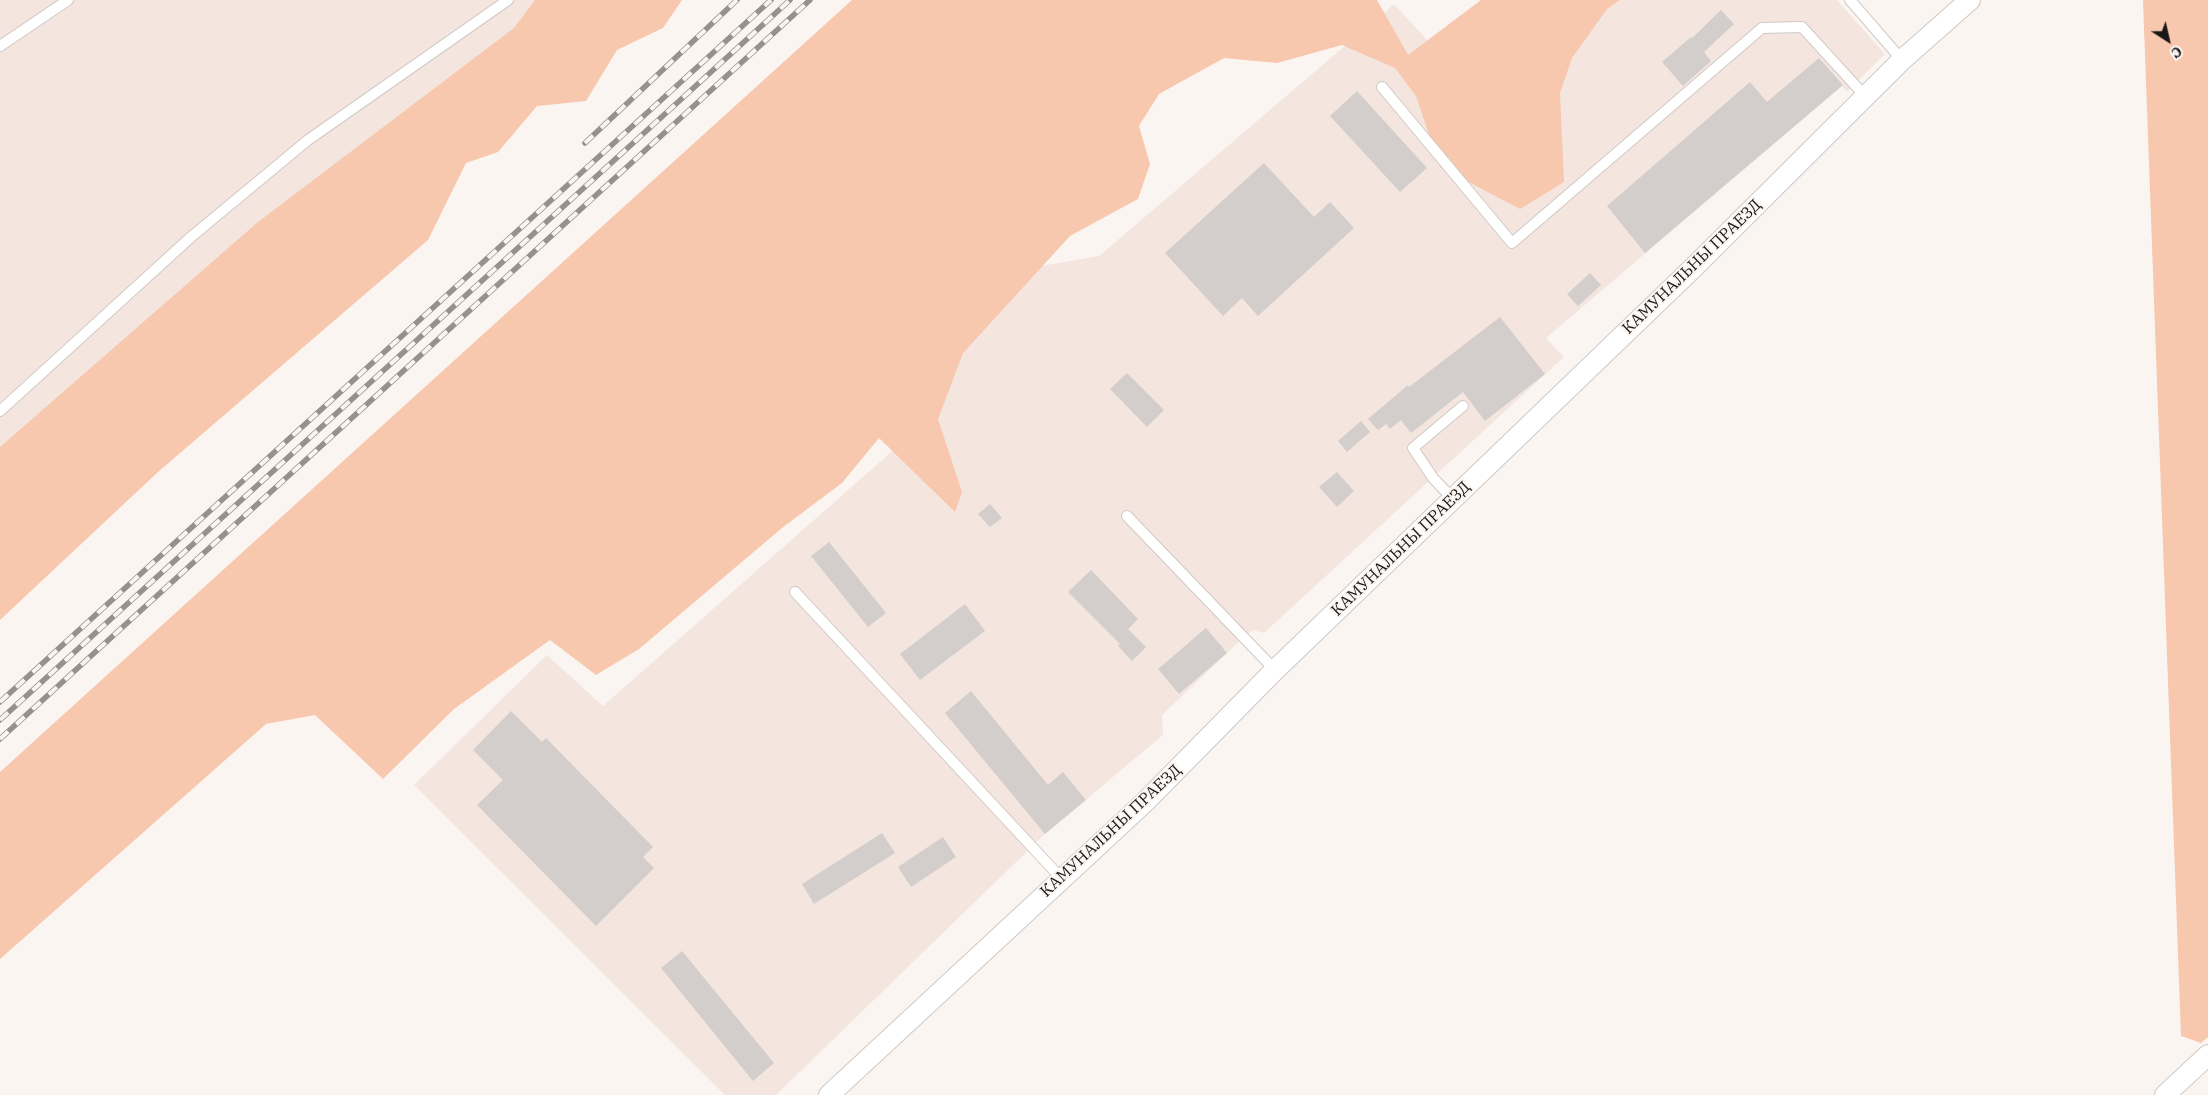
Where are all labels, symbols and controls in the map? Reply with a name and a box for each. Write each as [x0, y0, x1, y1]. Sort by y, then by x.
north arrow [2143, 15, 2193, 65]
text: С [2168, 42, 2186, 62]
street label: КАМУНАЛЬНЫ ПРАЕЗД [1619, 196, 1765, 338]
street label: КАМУНАЛЬНЫ ПРАЕЗД [1328, 478, 1474, 620]
street label: КАМУНАЛЬНЫ ПРАЕЗД [1037, 761, 1185, 901]

